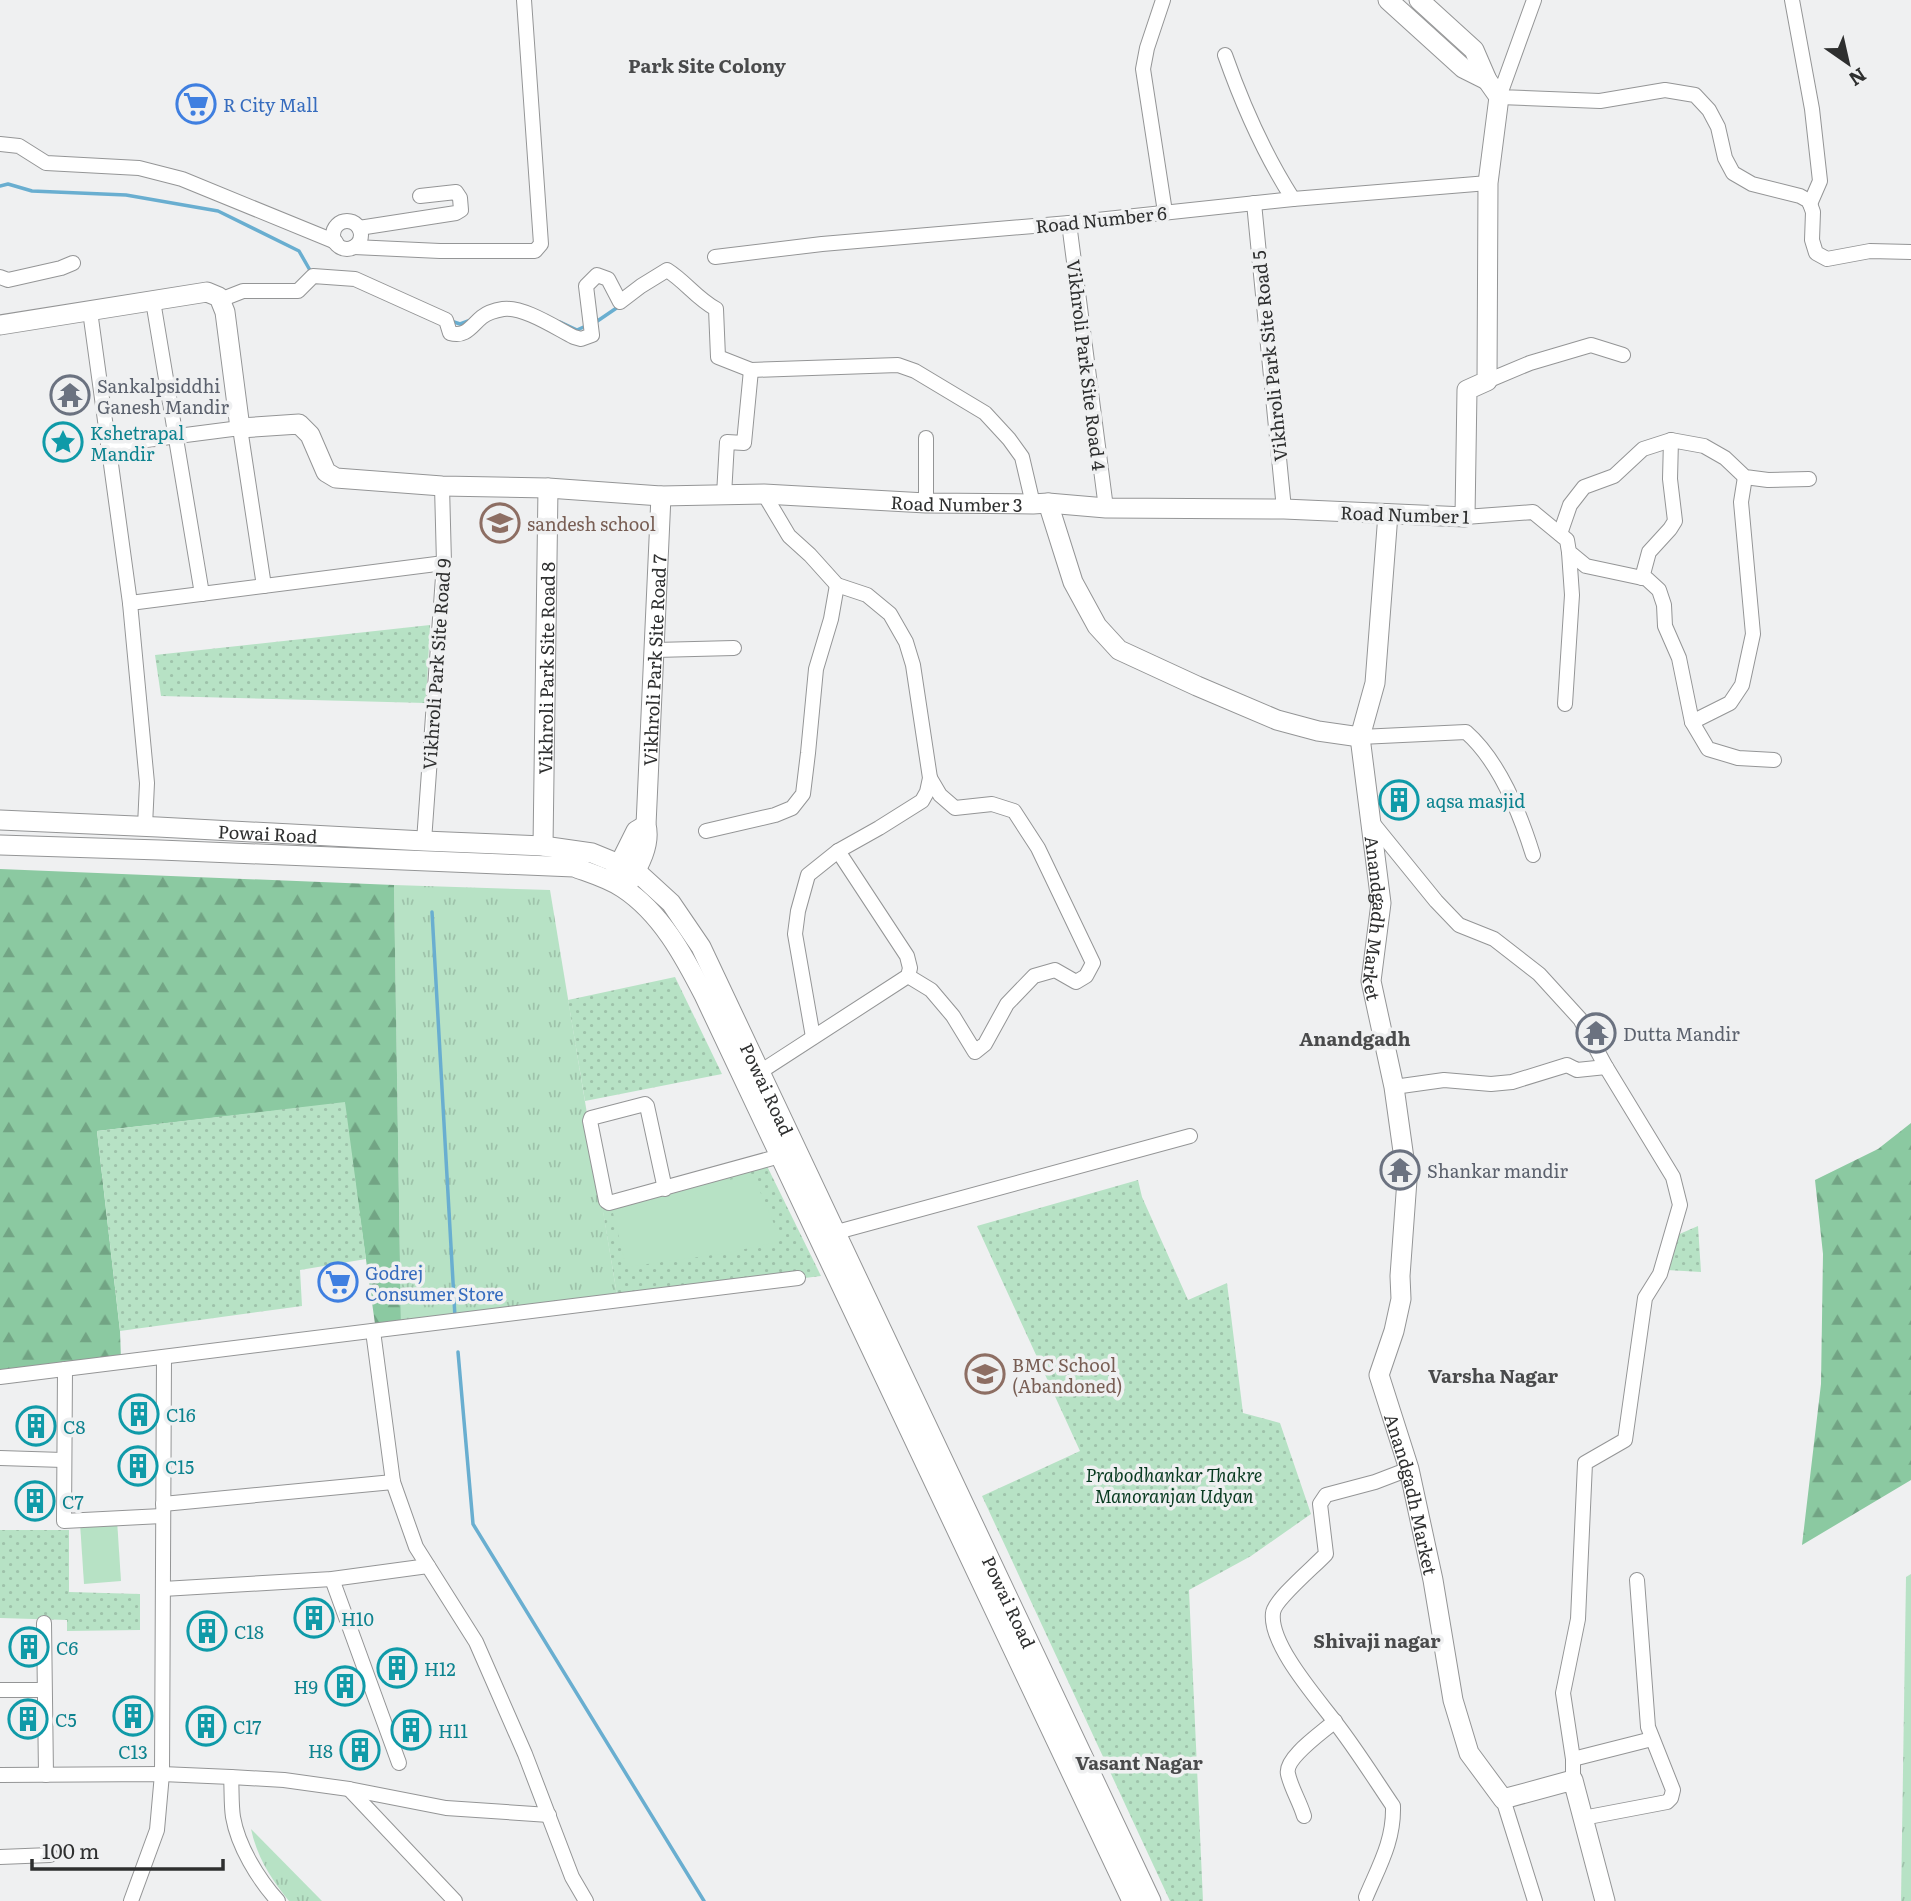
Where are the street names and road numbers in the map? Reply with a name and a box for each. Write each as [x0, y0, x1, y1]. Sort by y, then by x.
street label: Road Number 6 [1034, 199, 1168, 239]
street label: Vikhroli Park Site Road 5 [1245, 249, 1293, 463]
street label: Vikhroli Park Site Road 4 [1061, 258, 1113, 472]
street label: Road Number 3 [890, 488, 1023, 517]
street label: Road Number 1 [1340, 498, 1470, 530]
street label: Vikhroli Park Site Road 7 [635, 554, 672, 767]
street label: Vikhroli Park Site Road 9 [415, 557, 457, 771]
street label: Vikhroli Park Site Road 8 [531, 561, 560, 775]
street label: Powai Road [217, 817, 318, 849]
street label: Anandgadh Market [1357, 834, 1394, 1004]
street label: Powai Road [734, 1038, 801, 1139]
street label: Anandgadh Market [1379, 1410, 1445, 1578]
street label: Powai Road [976, 1551, 1043, 1652]

